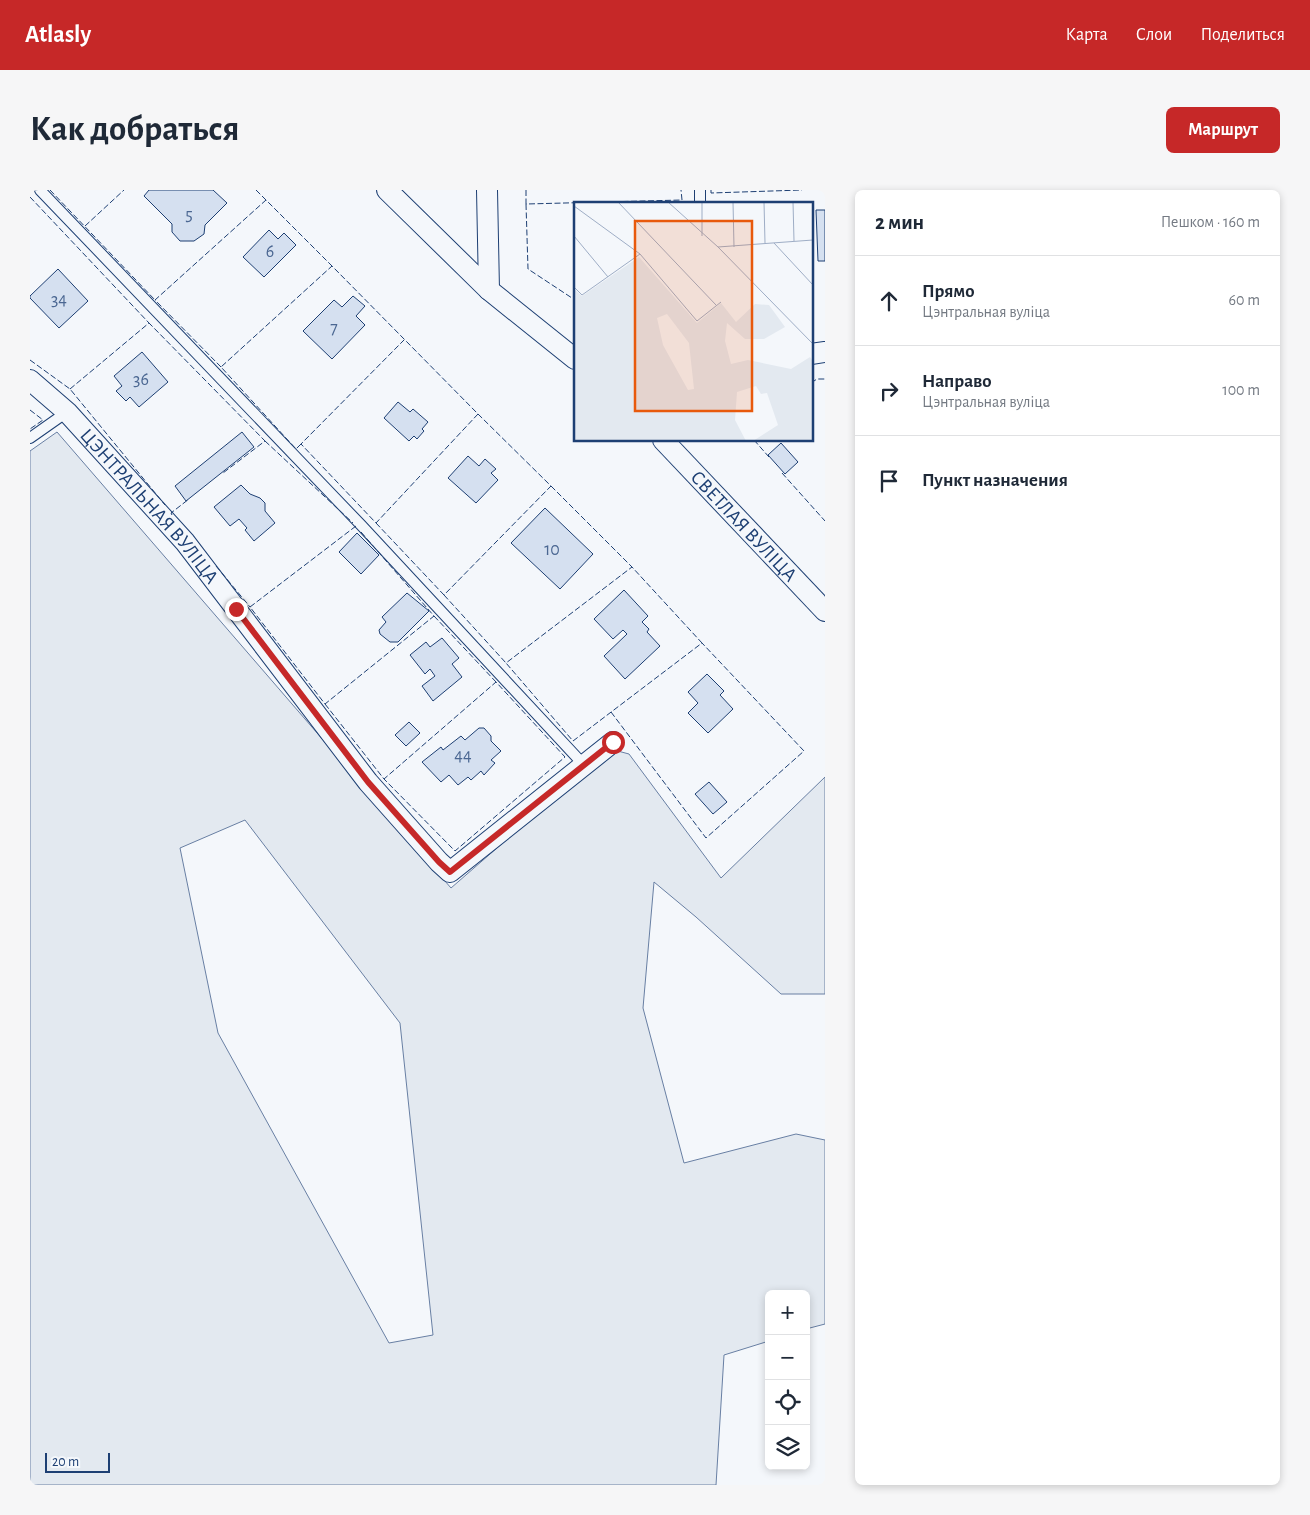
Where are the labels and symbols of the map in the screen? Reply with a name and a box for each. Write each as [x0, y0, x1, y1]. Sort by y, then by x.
inset map [574, 202, 812, 441]
house number: 5 [185, 206, 193, 224]
house number: 6 [266, 243, 274, 261]
house number: 34 [51, 291, 67, 309]
house number: 7 [330, 320, 338, 338]
house number: 36 [133, 371, 149, 389]
street label: ЦЭНТРАЛЬНАЯ ВУЛІЦА [76, 425, 222, 588]
street label: СВЕТЛАЯ ВУЛІЦА [687, 467, 801, 586]
house number: 10 [544, 541, 560, 559]
route end [225, 598, 248, 621]
route start [602, 731, 625, 754]
house number: 44 [454, 747, 472, 765]
scale bar [45, 1450, 110, 1473]

